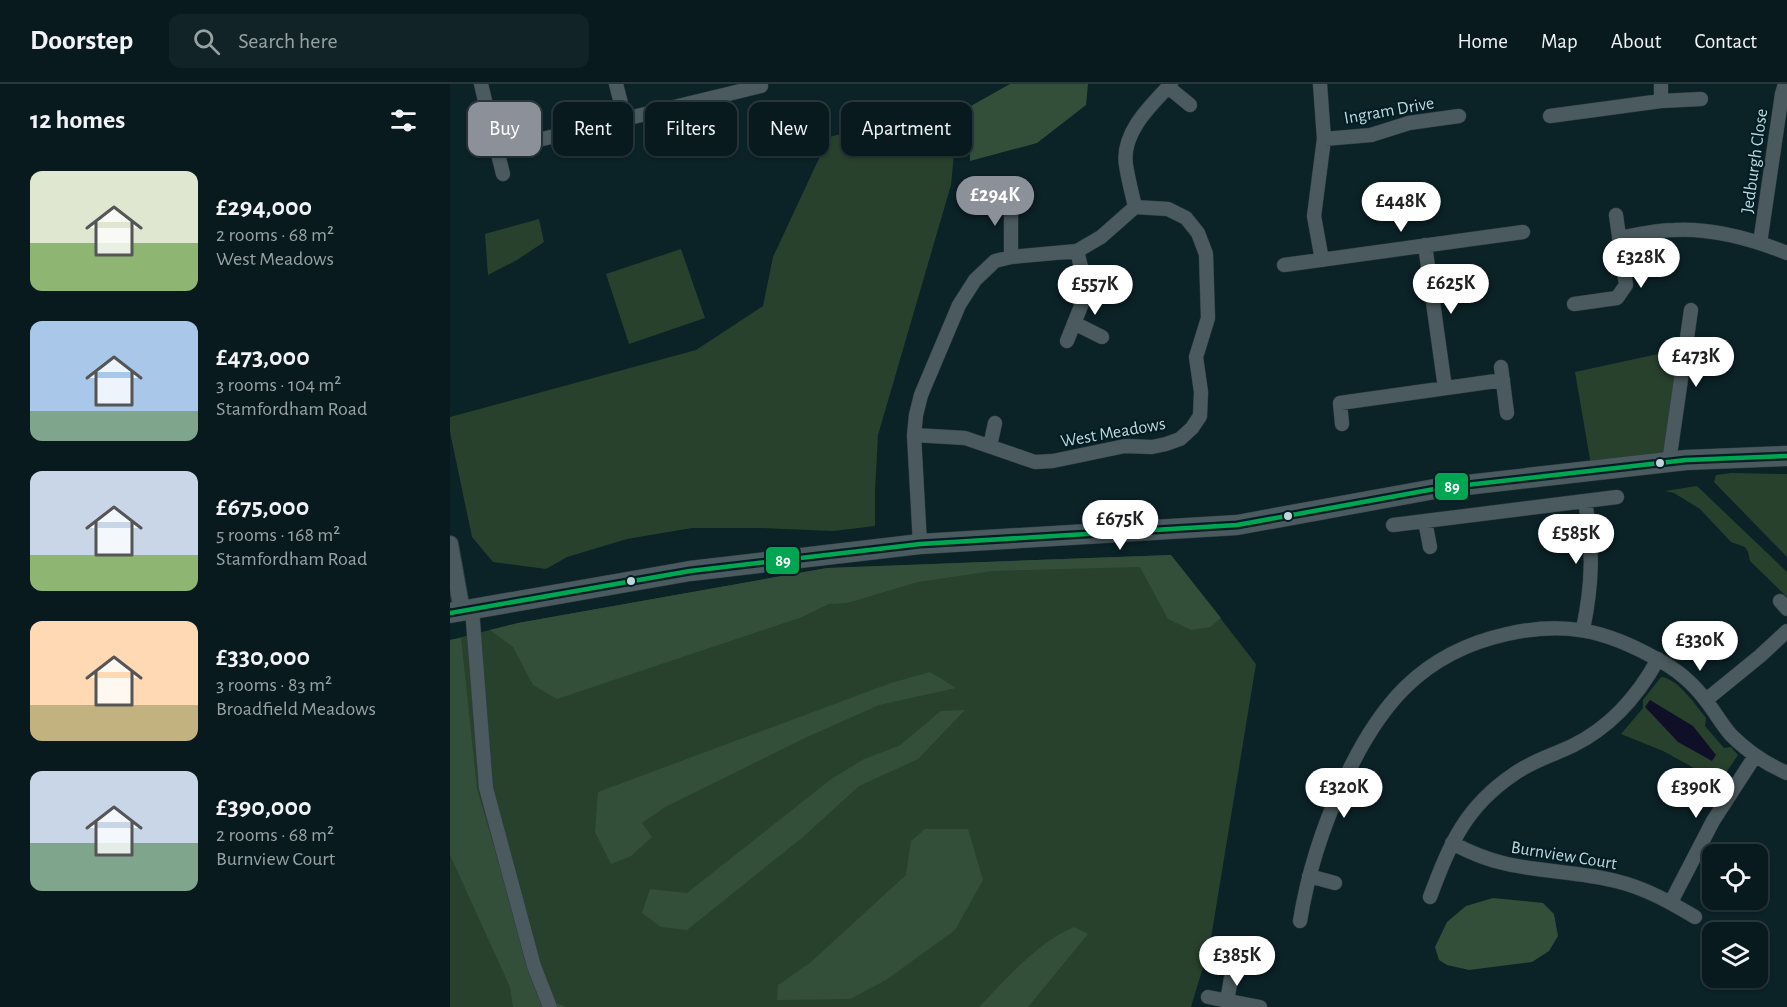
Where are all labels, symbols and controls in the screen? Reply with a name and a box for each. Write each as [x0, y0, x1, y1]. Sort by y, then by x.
search box [169, 14, 589, 68]
icon: search [190, 25, 223, 58]
text: Doorstep [30, 27, 133, 55]
text: Search here [238, 30, 338, 52]
text: Home [1457, 31, 1508, 52]
text: Map [1541, 31, 1578, 52]
text: About [1611, 31, 1661, 52]
text: Contact [1694, 31, 1757, 52]
street label: Ingram Drive [1343, 94, 1436, 128]
chip: Buy [468, 102, 541, 156]
chip: Rent [553, 102, 633, 156]
chip: Filters [645, 102, 737, 156]
chip: New [749, 102, 829, 156]
chip: Apartment [841, 102, 972, 156]
icon: filters [387, 104, 420, 137]
text: 12 homes [30, 107, 125, 133]
street label: Jedburgh Close [1739, 108, 1771, 215]
pin: £294K [953, 176, 1037, 227]
pin: £448K [1359, 182, 1443, 233]
text: £294K [970, 185, 1020, 205]
text: £448K [1376, 191, 1426, 211]
text: £294,000 [216, 194, 312, 220]
icon: home [78, 195, 150, 267]
text: 2 rooms · 68 m² [216, 225, 334, 245]
pin: £328K [1599, 238, 1683, 289]
text: £328K [1617, 247, 1665, 267]
text: West Meadows [216, 249, 334, 269]
pin: £625K [1409, 264, 1493, 315]
pin: £557K [1053, 265, 1137, 316]
text: £625K [1427, 273, 1475, 293]
text: £557K [1072, 274, 1118, 294]
pin: £473K [1654, 337, 1738, 388]
text: £473,000 [216, 344, 310, 370]
icon: home [78, 345, 150, 417]
text: £473K [1672, 346, 1720, 366]
text: 3 rooms · 104 m² [216, 375, 341, 395]
text: Stamfordham Road [216, 399, 367, 419]
street label: West Meadows [1059, 415, 1167, 451]
unlabelled marker [1654, 457, 1666, 469]
line badge: 89 [1434, 472, 1469, 501]
text: 89 [1444, 479, 1460, 495]
text: £675,000 [216, 494, 309, 520]
icon: home [78, 495, 150, 567]
pin: £675K [1078, 500, 1162, 551]
text: £675K [1096, 509, 1144, 529]
unlabelled marker [1282, 510, 1294, 522]
pin: £585K [1534, 514, 1618, 565]
text: £585K [1552, 523, 1600, 543]
text: 5 rooms · 168 m² [216, 525, 340, 545]
line badge: 89 [765, 546, 800, 575]
text: Stamfordham Road [216, 549, 367, 569]
text: 89 [775, 553, 791, 569]
unlabelled marker [625, 575, 637, 587]
pin: £330K [1658, 621, 1742, 672]
text: £330K [1676, 630, 1724, 650]
text: £330,000 [216, 644, 310, 670]
icon: home [78, 645, 150, 717]
text: 3 rooms · 83 m² [216, 675, 332, 695]
text: Broadfield Meadows [216, 699, 376, 719]
pin: £320K [1302, 768, 1386, 819]
pin: £390K [1654, 768, 1738, 819]
text: £320K [1319, 777, 1369, 797]
text: £390K [1671, 777, 1721, 797]
text: £390,000 [216, 794, 312, 820]
icon: home [78, 795, 150, 867]
text: 2 rooms · 68 m² [216, 825, 334, 845]
street label: Burnview Court [1509, 839, 1618, 873]
map controls [1702, 844, 1768, 988]
button: locate [1702, 844, 1768, 910]
text: Burnview Court [216, 849, 335, 869]
button: layers [1702, 922, 1768, 988]
pin: £385K [1195, 936, 1279, 987]
text: £385K [1213, 945, 1261, 965]

